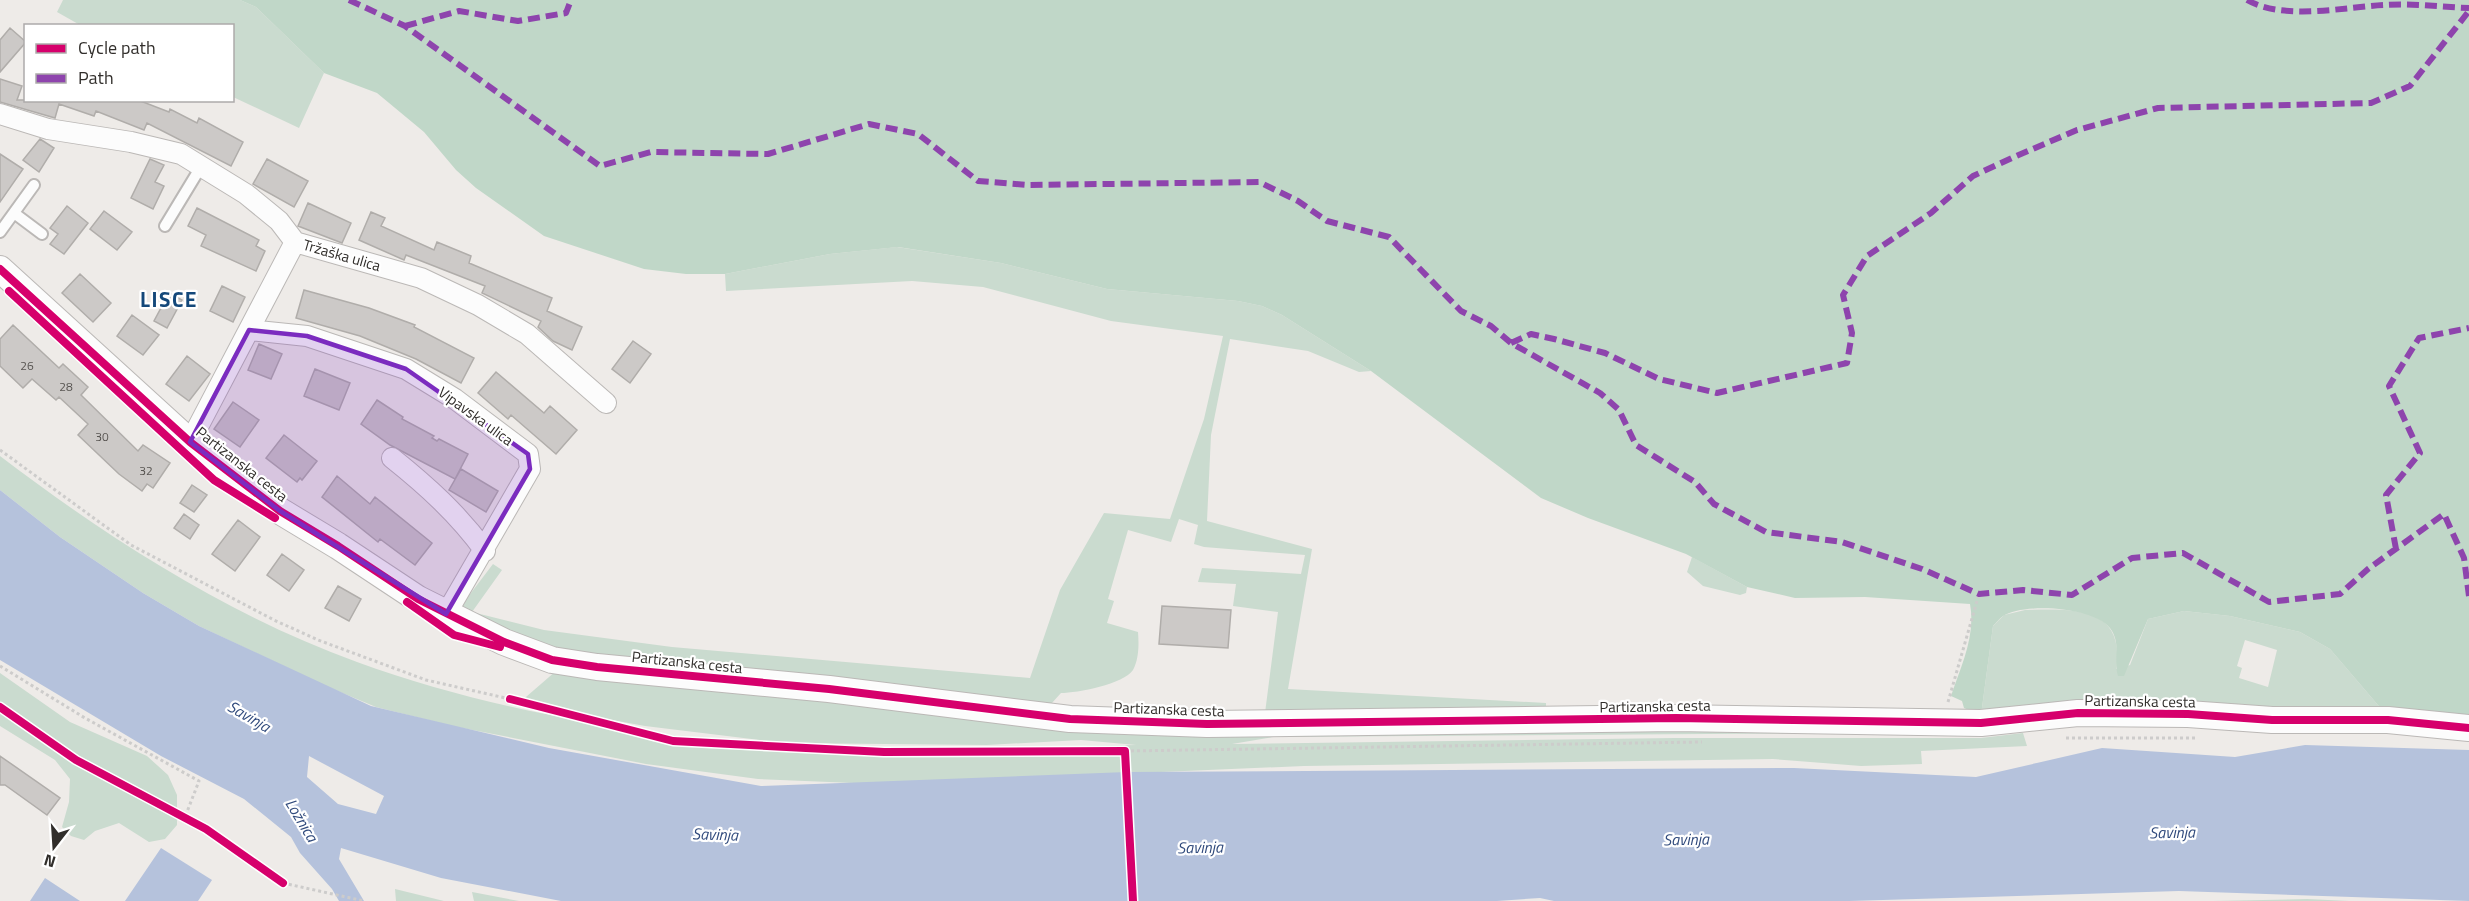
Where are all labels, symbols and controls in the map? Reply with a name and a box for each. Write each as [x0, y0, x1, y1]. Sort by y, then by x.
legend [24, 24, 234, 102]
text: Cycle path [78, 34, 156, 61]
text: Path [78, 64, 114, 91]
street label: Tržaška ulica [300, 233, 384, 277]
district label: LISCE [140, 283, 198, 315]
house number: 26 [20, 356, 34, 375]
house number: 28 [59, 377, 73, 396]
street label: Vipavska ulica [434, 381, 519, 452]
street label: Partizanska cesta [191, 421, 293, 508]
house number: 30 [95, 427, 109, 446]
house number: 32 [139, 461, 153, 480]
street label: Partizanska cesta [631, 645, 744, 679]
street label: Partizanska cesta [2084, 689, 2196, 713]
water label: Savinja [223, 694, 276, 738]
street label: Partizanska cesta [1599, 694, 1711, 718]
street label: Partizanska cesta [1113, 696, 1225, 722]
water label: Ložnica [280, 794, 325, 847]
north arrow [24, 817, 84, 877]
water label: Savinja [2149, 820, 2196, 844]
water label: Savinja [692, 821, 739, 847]
water label: Savinja [1663, 827, 1710, 851]
water label: Savinja [1177, 835, 1224, 859]
text: N [41, 848, 58, 874]

